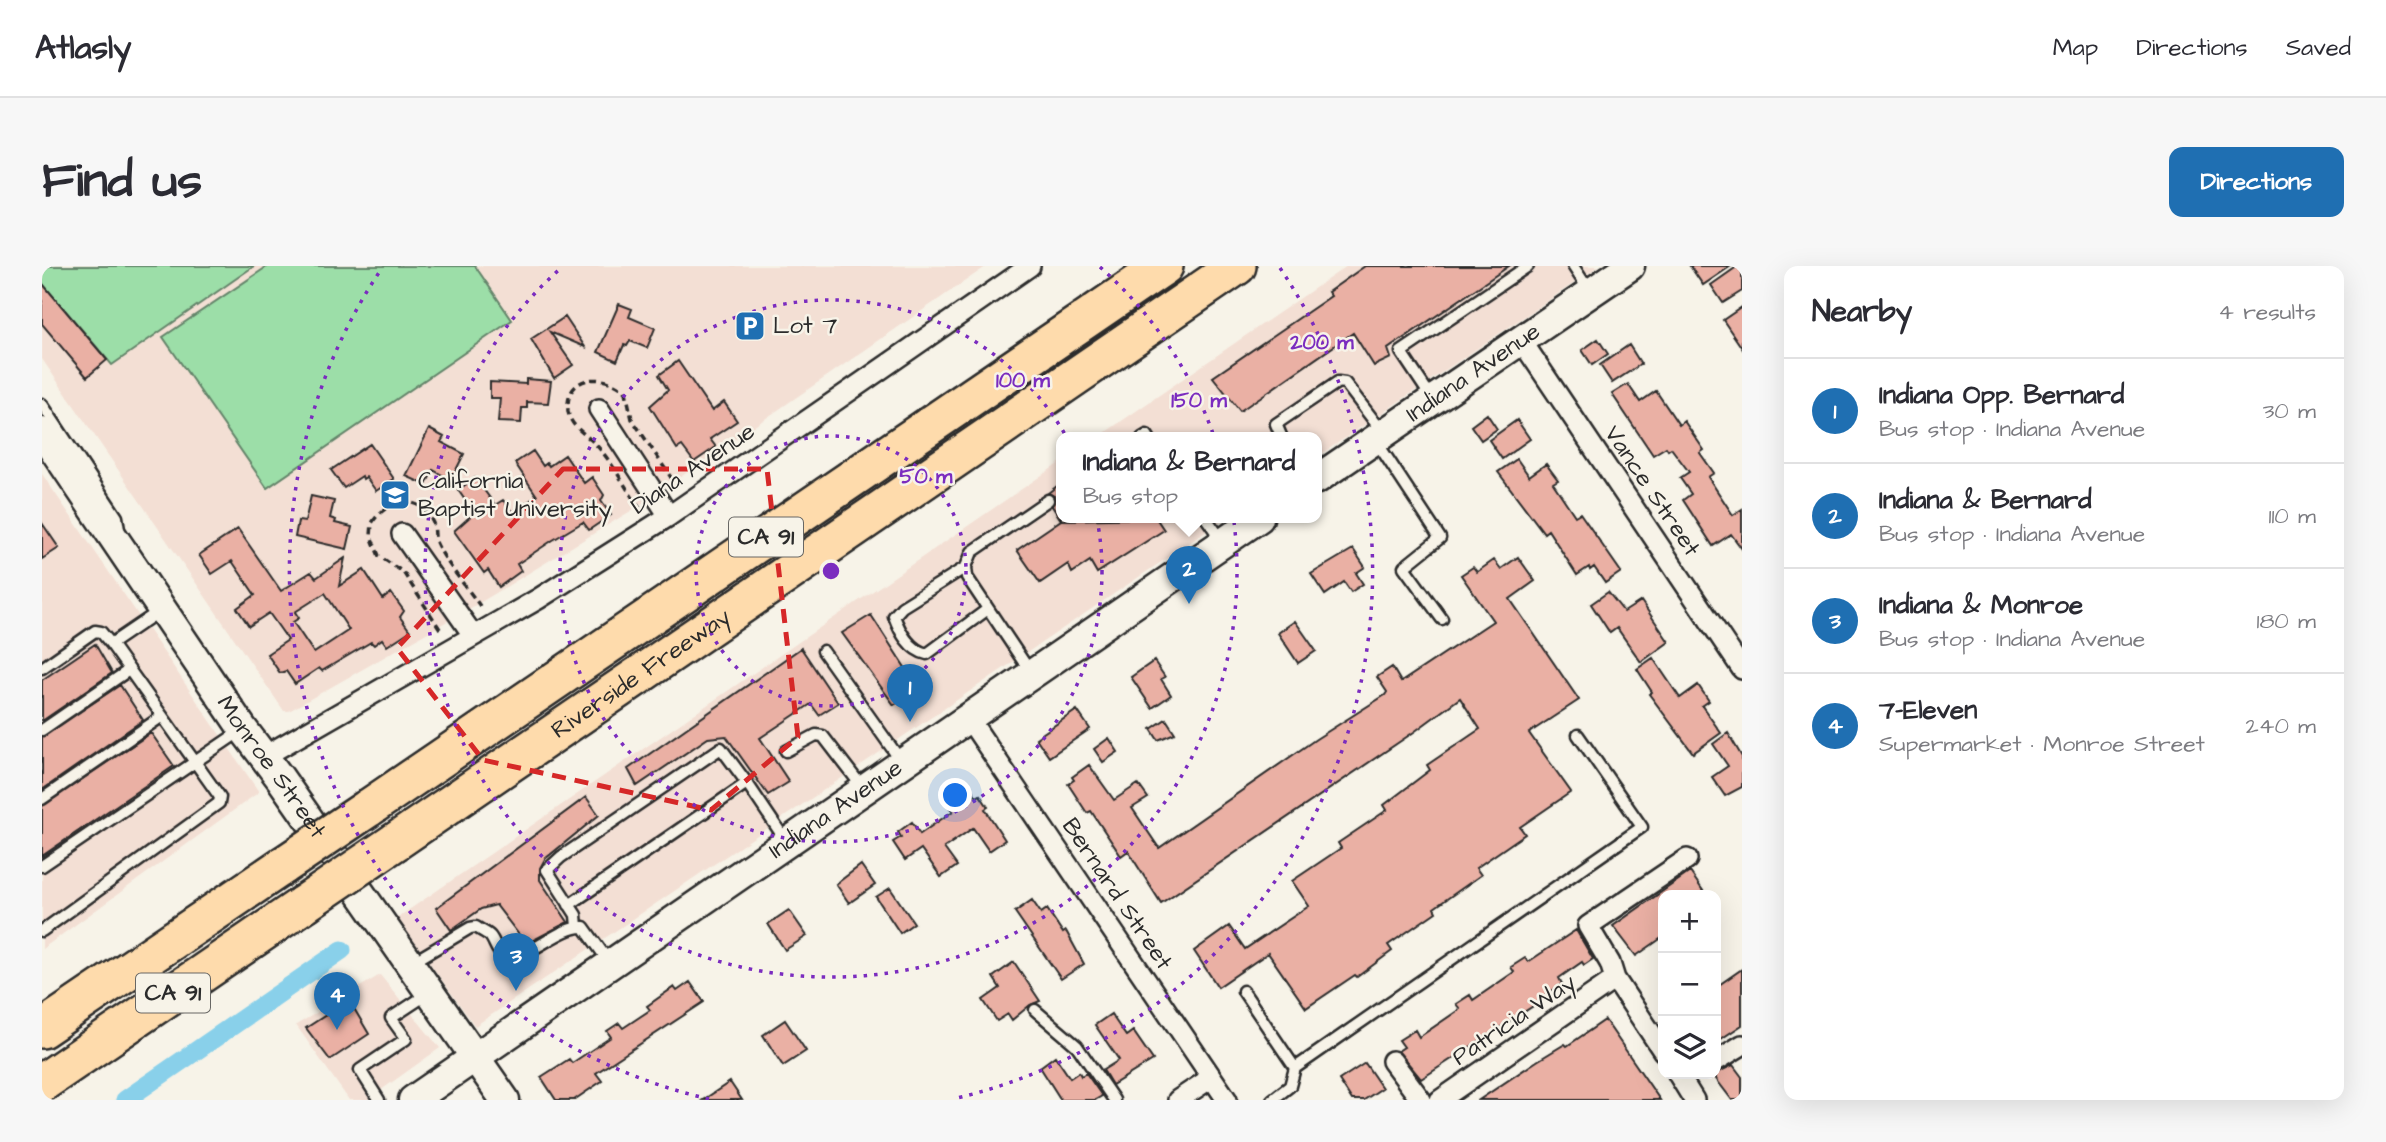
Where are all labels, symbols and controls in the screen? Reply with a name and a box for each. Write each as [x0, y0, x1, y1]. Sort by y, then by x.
text: Atlasly [35, 25, 131, 71]
text: Map [2053, 31, 2098, 65]
text: Directions [2136, 31, 2248, 65]
text: Saved [2286, 31, 2351, 65]
button: Directions [2169, 147, 2344, 217]
text: Find us [42, 148, 202, 216]
text: Nearby [1812, 291, 1912, 333]
text: 4 results [2218, 296, 2316, 328]
parking icon: Lot 7 [733, 309, 767, 343]
place label: Lot 7 [773, 309, 837, 343]
street label: Indiana Avenue [1399, 315, 1547, 431]
text: 200 m [1289, 328, 1354, 357]
text: 100 m [996, 366, 1051, 395]
text: Indiana Opp. Bernard [1879, 377, 2124, 413]
text: 150 m [1171, 386, 1227, 415]
text: 1 [1834, 395, 1836, 427]
text: 30 m [2263, 395, 2316, 427]
text: Bus stop · Indiana Avenue [1879, 413, 2145, 445]
street label: Diana Avenue [624, 415, 762, 523]
street label: Vance Street [1596, 419, 1709, 563]
popup [1056, 432, 1322, 523]
text: Indiana & Bernard [1083, 444, 1295, 480]
text: 50 m [900, 462, 953, 491]
place label: California Baptist University [418, 464, 612, 527]
school or university icon: California Baptist University [378, 478, 412, 512]
text: Bus stop [1083, 480, 1178, 512]
text: Indiana & Bernard [1879, 482, 2092, 518]
text: 2 [1828, 500, 1842, 532]
text: 110 m [2268, 500, 2316, 532]
road number: CA 91 [729, 518, 803, 556]
text: Bus stop · Indiana Avenue [1879, 518, 2145, 550]
pin: 2 [1166, 546, 1212, 604]
centre of rings [819, 559, 843, 583]
text: Indiana & Monroe [1879, 587, 2083, 623]
street label: Riverside Freeway [544, 600, 738, 747]
text: 3 [1829, 605, 1841, 637]
text: 180 m [2257, 605, 2316, 637]
text: Bus stop · Indiana Avenue [1879, 623, 2145, 655]
pin: 1 [887, 664, 933, 722]
street label: Monroe Street [208, 689, 334, 846]
text: 7-Eleven [1879, 692, 1977, 728]
text: 4 [1827, 710, 1843, 742]
text: 240 m [2246, 710, 2316, 742]
text: Supermarket · Monroe Street [1879, 728, 2205, 760]
street label: Indiana Avenue [762, 751, 909, 867]
your location [938, 778, 972, 812]
street label: Bernard Street [1054, 811, 1181, 977]
map controls [1658, 890, 1721, 1079]
button: + [1658, 890, 1721, 953]
pin: 3 [493, 933, 539, 991]
button: − [1658, 953, 1721, 1016]
street label: Patricia Way [1445, 966, 1583, 1075]
pin: 4 [314, 972, 360, 1030]
road number: CA 91 [136, 974, 210, 1013]
button: layers [1658, 1016, 1721, 1079]

